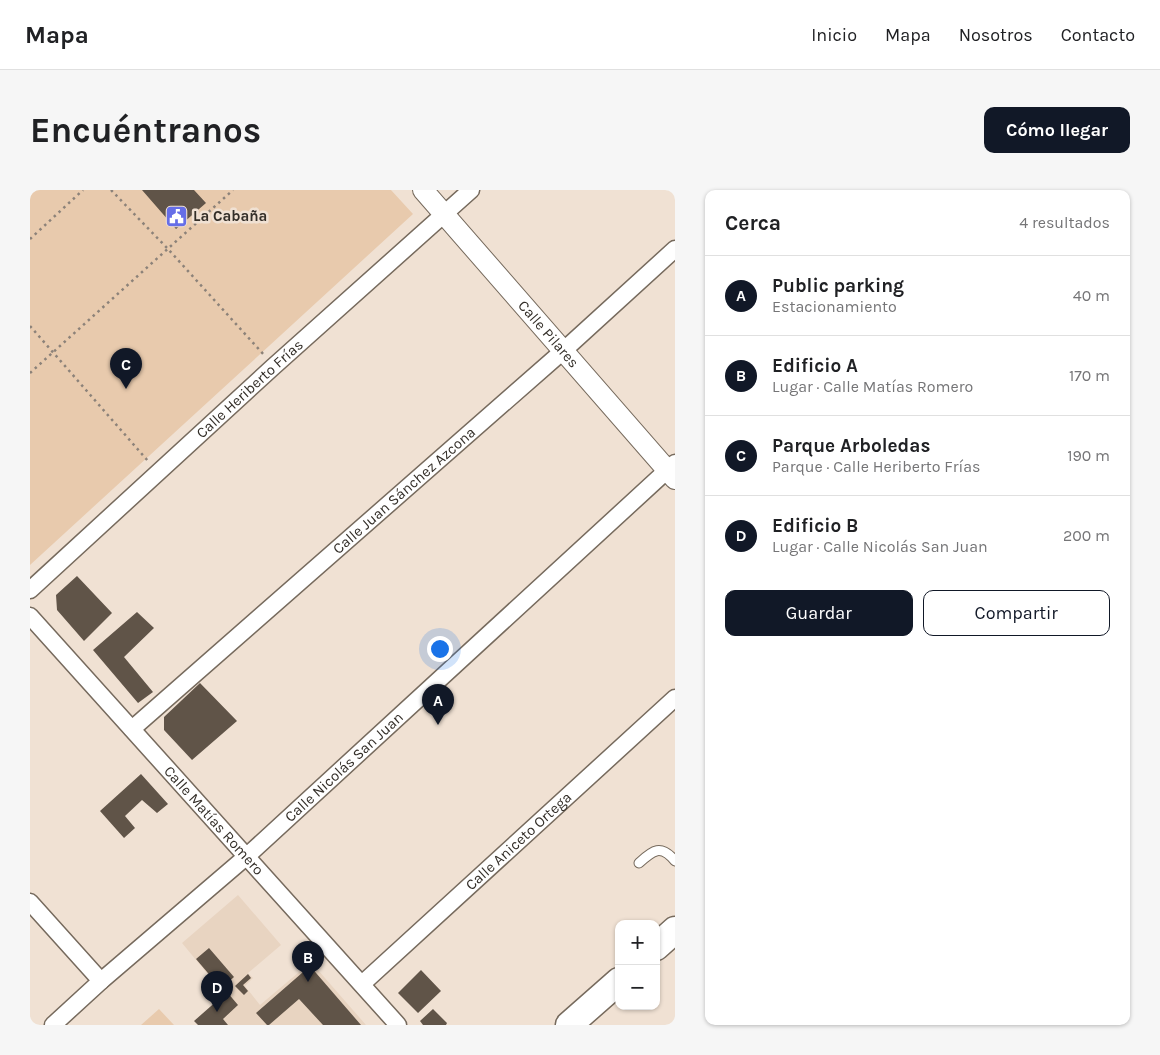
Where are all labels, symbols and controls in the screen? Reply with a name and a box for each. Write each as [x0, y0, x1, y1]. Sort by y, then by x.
text: Mapa [25, 21, 89, 49]
text: Inicio [811, 24, 857, 46]
text: Mapa [885, 24, 931, 46]
text: Nosotros [959, 24, 1033, 46]
text: Contacto [1061, 24, 1135, 46]
button: Cómo llegar [984, 107, 1130, 153]
text: Encuéntranos [30, 110, 261, 151]
public building icon: La Cabaña [165, 204, 189, 228]
place label: La Cabaña [193, 207, 267, 225]
text: Cerca [725, 211, 781, 235]
text: 4 resultados [1019, 213, 1110, 232]
text: Public parking [772, 275, 904, 297]
text: A [736, 286, 746, 305]
text: 40 m [1073, 286, 1110, 305]
street label: Calle Pilares [514, 297, 583, 371]
text: Estacionamiento [772, 297, 897, 316]
street label: Calle Heriberto Frías [193, 335, 307, 442]
pin: C [110, 348, 142, 389]
text: Edificio A [772, 355, 858, 377]
text: B [736, 366, 746, 385]
text: 170 m [1069, 366, 1110, 385]
text: Lugar · Calle Matías Romero [772, 377, 973, 396]
street label: Calle Juan Sánchez Azcona [329, 423, 479, 558]
text: Parque Arboledas [772, 435, 930, 457]
text: C [736, 446, 746, 465]
text: 190 m [1067, 446, 1110, 465]
text: Parque · Calle Heriberto Frías [772, 457, 980, 476]
text: Edificio B [772, 515, 858, 537]
text: D [736, 526, 746, 545]
text: 200 m [1063, 526, 1110, 545]
text: Lugar · Calle Nicolás San Juan [772, 537, 988, 556]
button: Guardar [725, 590, 913, 636]
button: Compartir [923, 590, 1110, 636]
your location [427, 636, 453, 662]
pin: A [422, 684, 454, 725]
street label: Calle Nicolás San Juan [281, 708, 407, 826]
street label: Calle Matías Romero [160, 762, 268, 879]
street label: Calle Aniceto Ortega [462, 788, 575, 894]
map controls [615, 920, 660, 1010]
button: + [615, 920, 660, 965]
pin: B [292, 941, 324, 982]
button: − [615, 965, 660, 1010]
pin: D [201, 971, 233, 1012]

